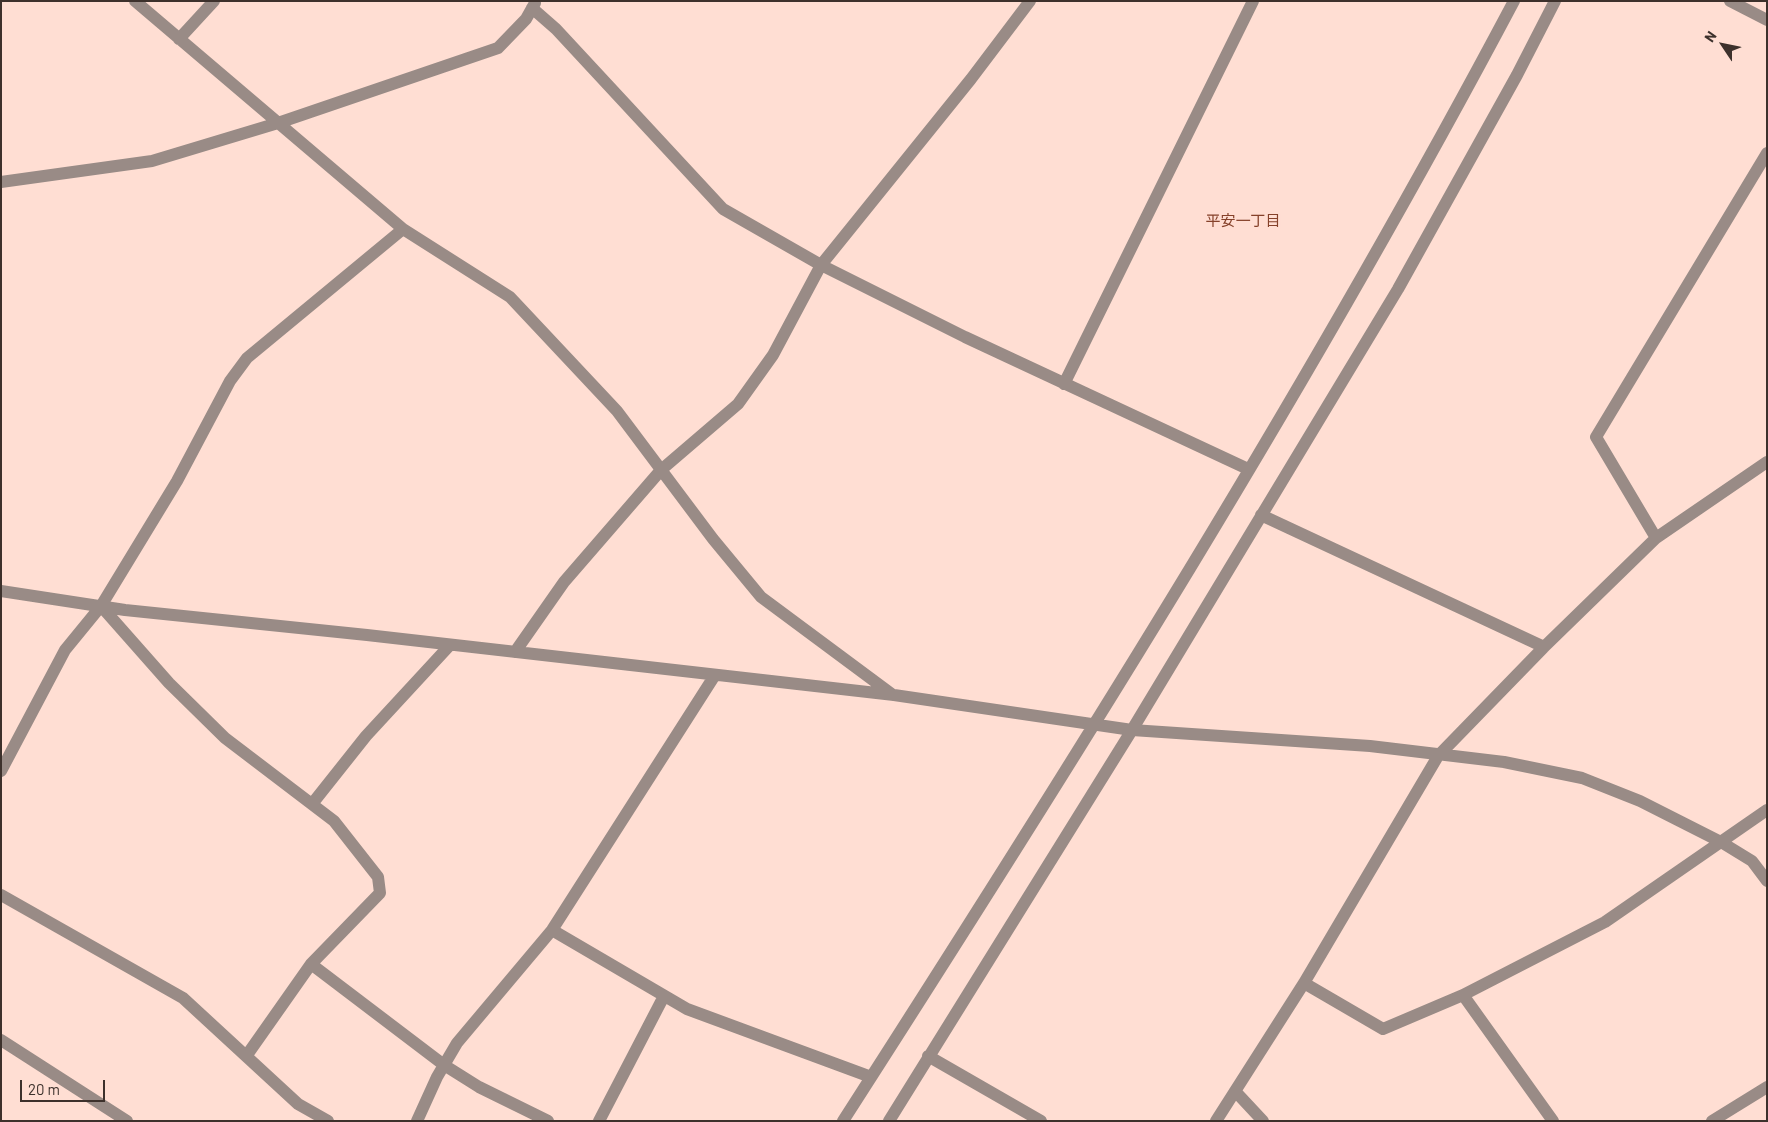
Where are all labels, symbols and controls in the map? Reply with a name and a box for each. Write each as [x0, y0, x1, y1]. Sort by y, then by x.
north arrow [1698, 20, 1748, 70]
text: N [1700, 28, 1720, 45]
district label: 平安一丁目 [1206, 212, 1280, 230]
scale bar [22, 1070, 108, 1102]
text: 20 m [28, 1080, 60, 1098]

